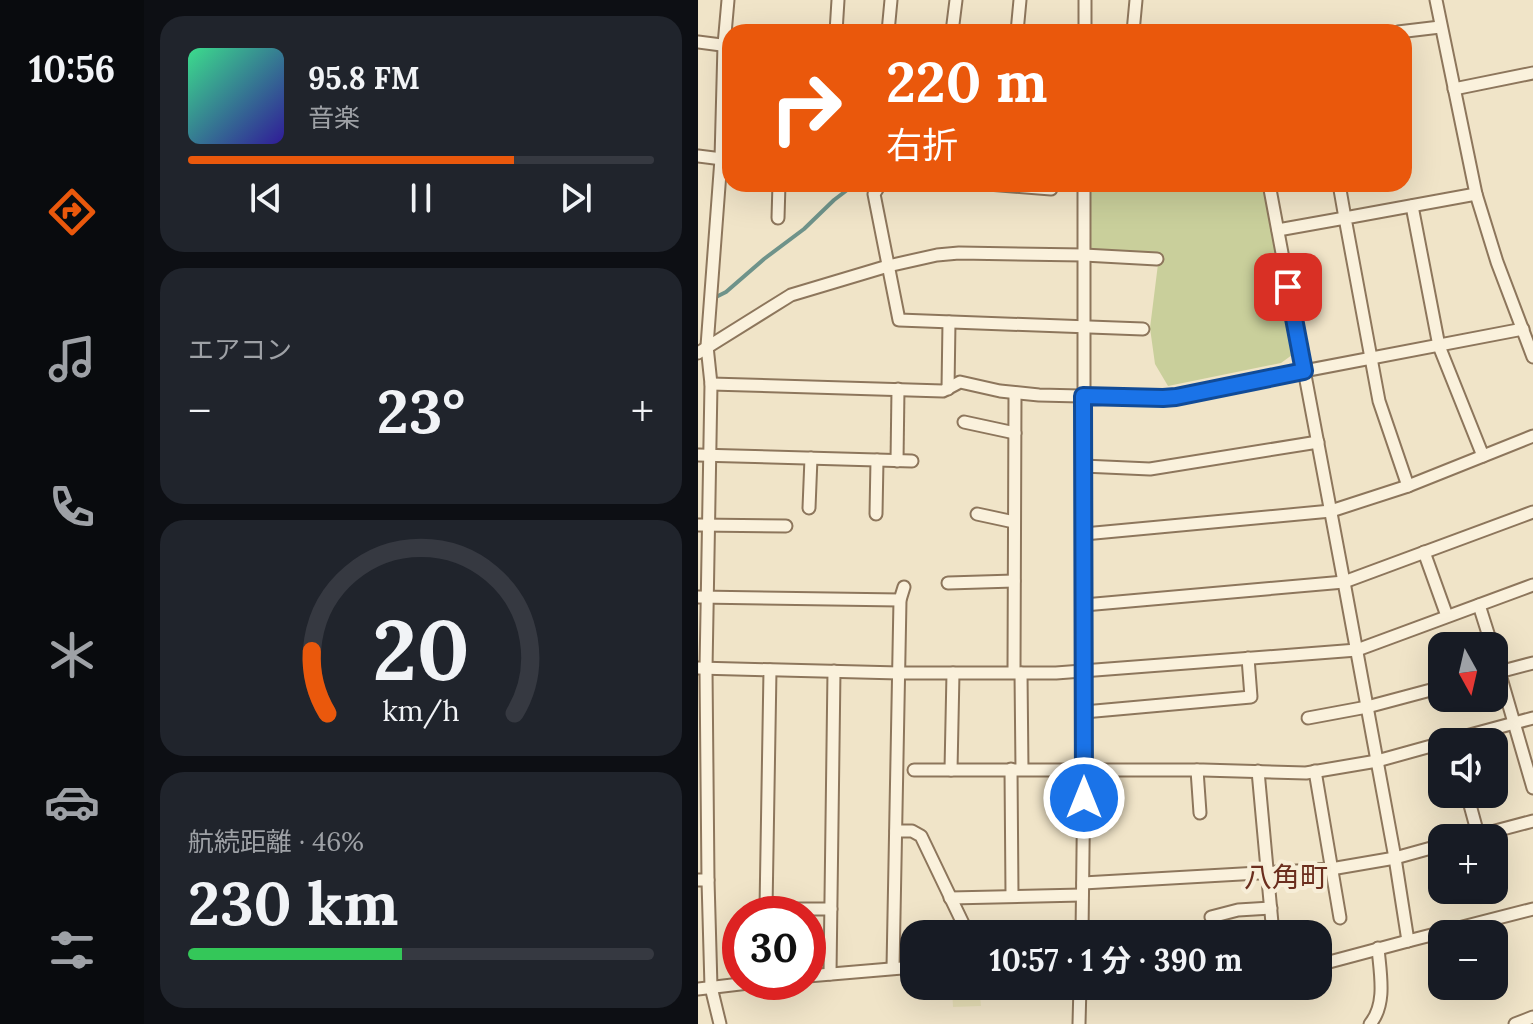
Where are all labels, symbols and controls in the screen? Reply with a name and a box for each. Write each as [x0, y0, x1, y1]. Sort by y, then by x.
text: 10:56 [29, 46, 115, 92]
text: 220 m [886, 46, 1048, 117]
icon: right [754, 56, 858, 160]
text: 95.8 FM [308, 59, 420, 97]
text: 音楽 [308, 101, 360, 134]
text: 右折 [886, 122, 958, 168]
icon: previous [244, 176, 288, 220]
icon: pause [399, 176, 443, 220]
icon: next [554, 176, 598, 220]
icon: directions [44, 184, 100, 240]
pin [1254, 253, 1322, 321]
icon: arrive [1266, 265, 1310, 309]
icon: music [44, 331, 100, 387]
text: エアコン [188, 333, 292, 366]
text: 23° [377, 373, 465, 449]
text: − [188, 383, 211, 439]
text: + [631, 383, 654, 439]
icon: phone [44, 479, 100, 535]
text: 20 [372, 596, 470, 703]
icon: climate [44, 627, 100, 683]
north arrow [1428, 632, 1508, 712]
map controls [1428, 632, 1508, 1000]
text: km/h [382, 692, 460, 729]
button: sound [1428, 728, 1508, 808]
position arrow [1042, 756, 1126, 840]
icon: car [44, 774, 100, 830]
button: + [1428, 824, 1508, 904]
text: 航続距離 · 46% [188, 825, 364, 858]
district label: 八角町 [1244, 859, 1328, 895]
text: 230 km [188, 865, 398, 941]
speed limit sign: 30 [722, 896, 826, 1000]
button: − [1428, 920, 1508, 1000]
icon: filters [44, 922, 100, 978]
text: 10:57 · 1 分 · 390 m [990, 941, 1242, 979]

